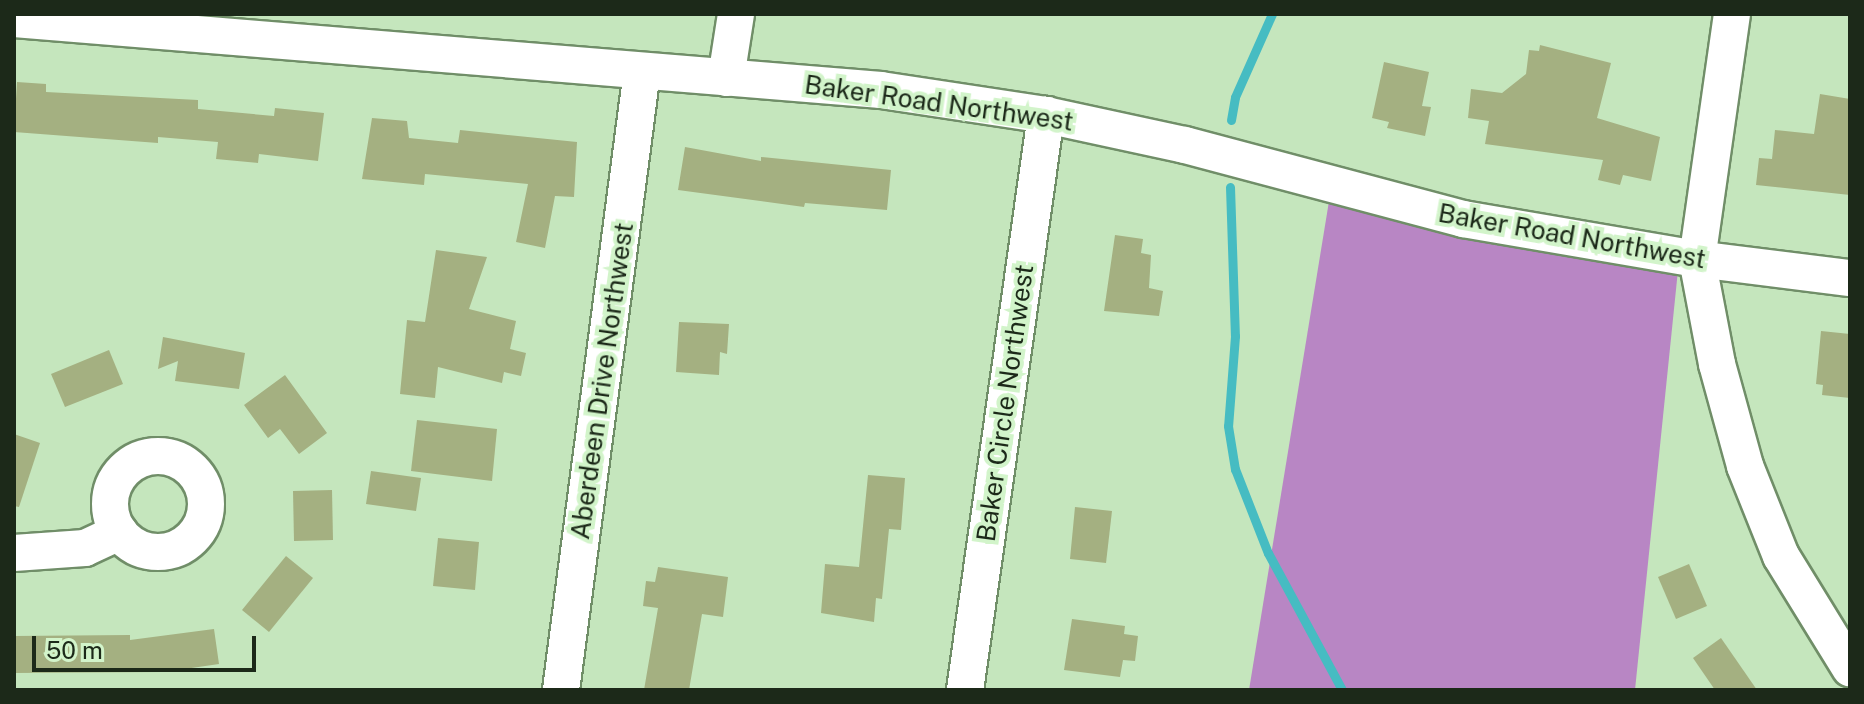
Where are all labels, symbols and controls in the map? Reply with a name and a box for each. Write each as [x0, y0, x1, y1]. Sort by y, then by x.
street label: Baker Road Northwest [803, 69, 1075, 137]
street label: Baker Road Northwest [1436, 197, 1708, 275]
street label: Aberdeen Drive Northwest [564, 221, 640, 541]
street label: Baker Circle Northwest [970, 262, 1040, 544]
scale bar [36, 620, 260, 670]
text: 50 m [46, 636, 103, 664]

